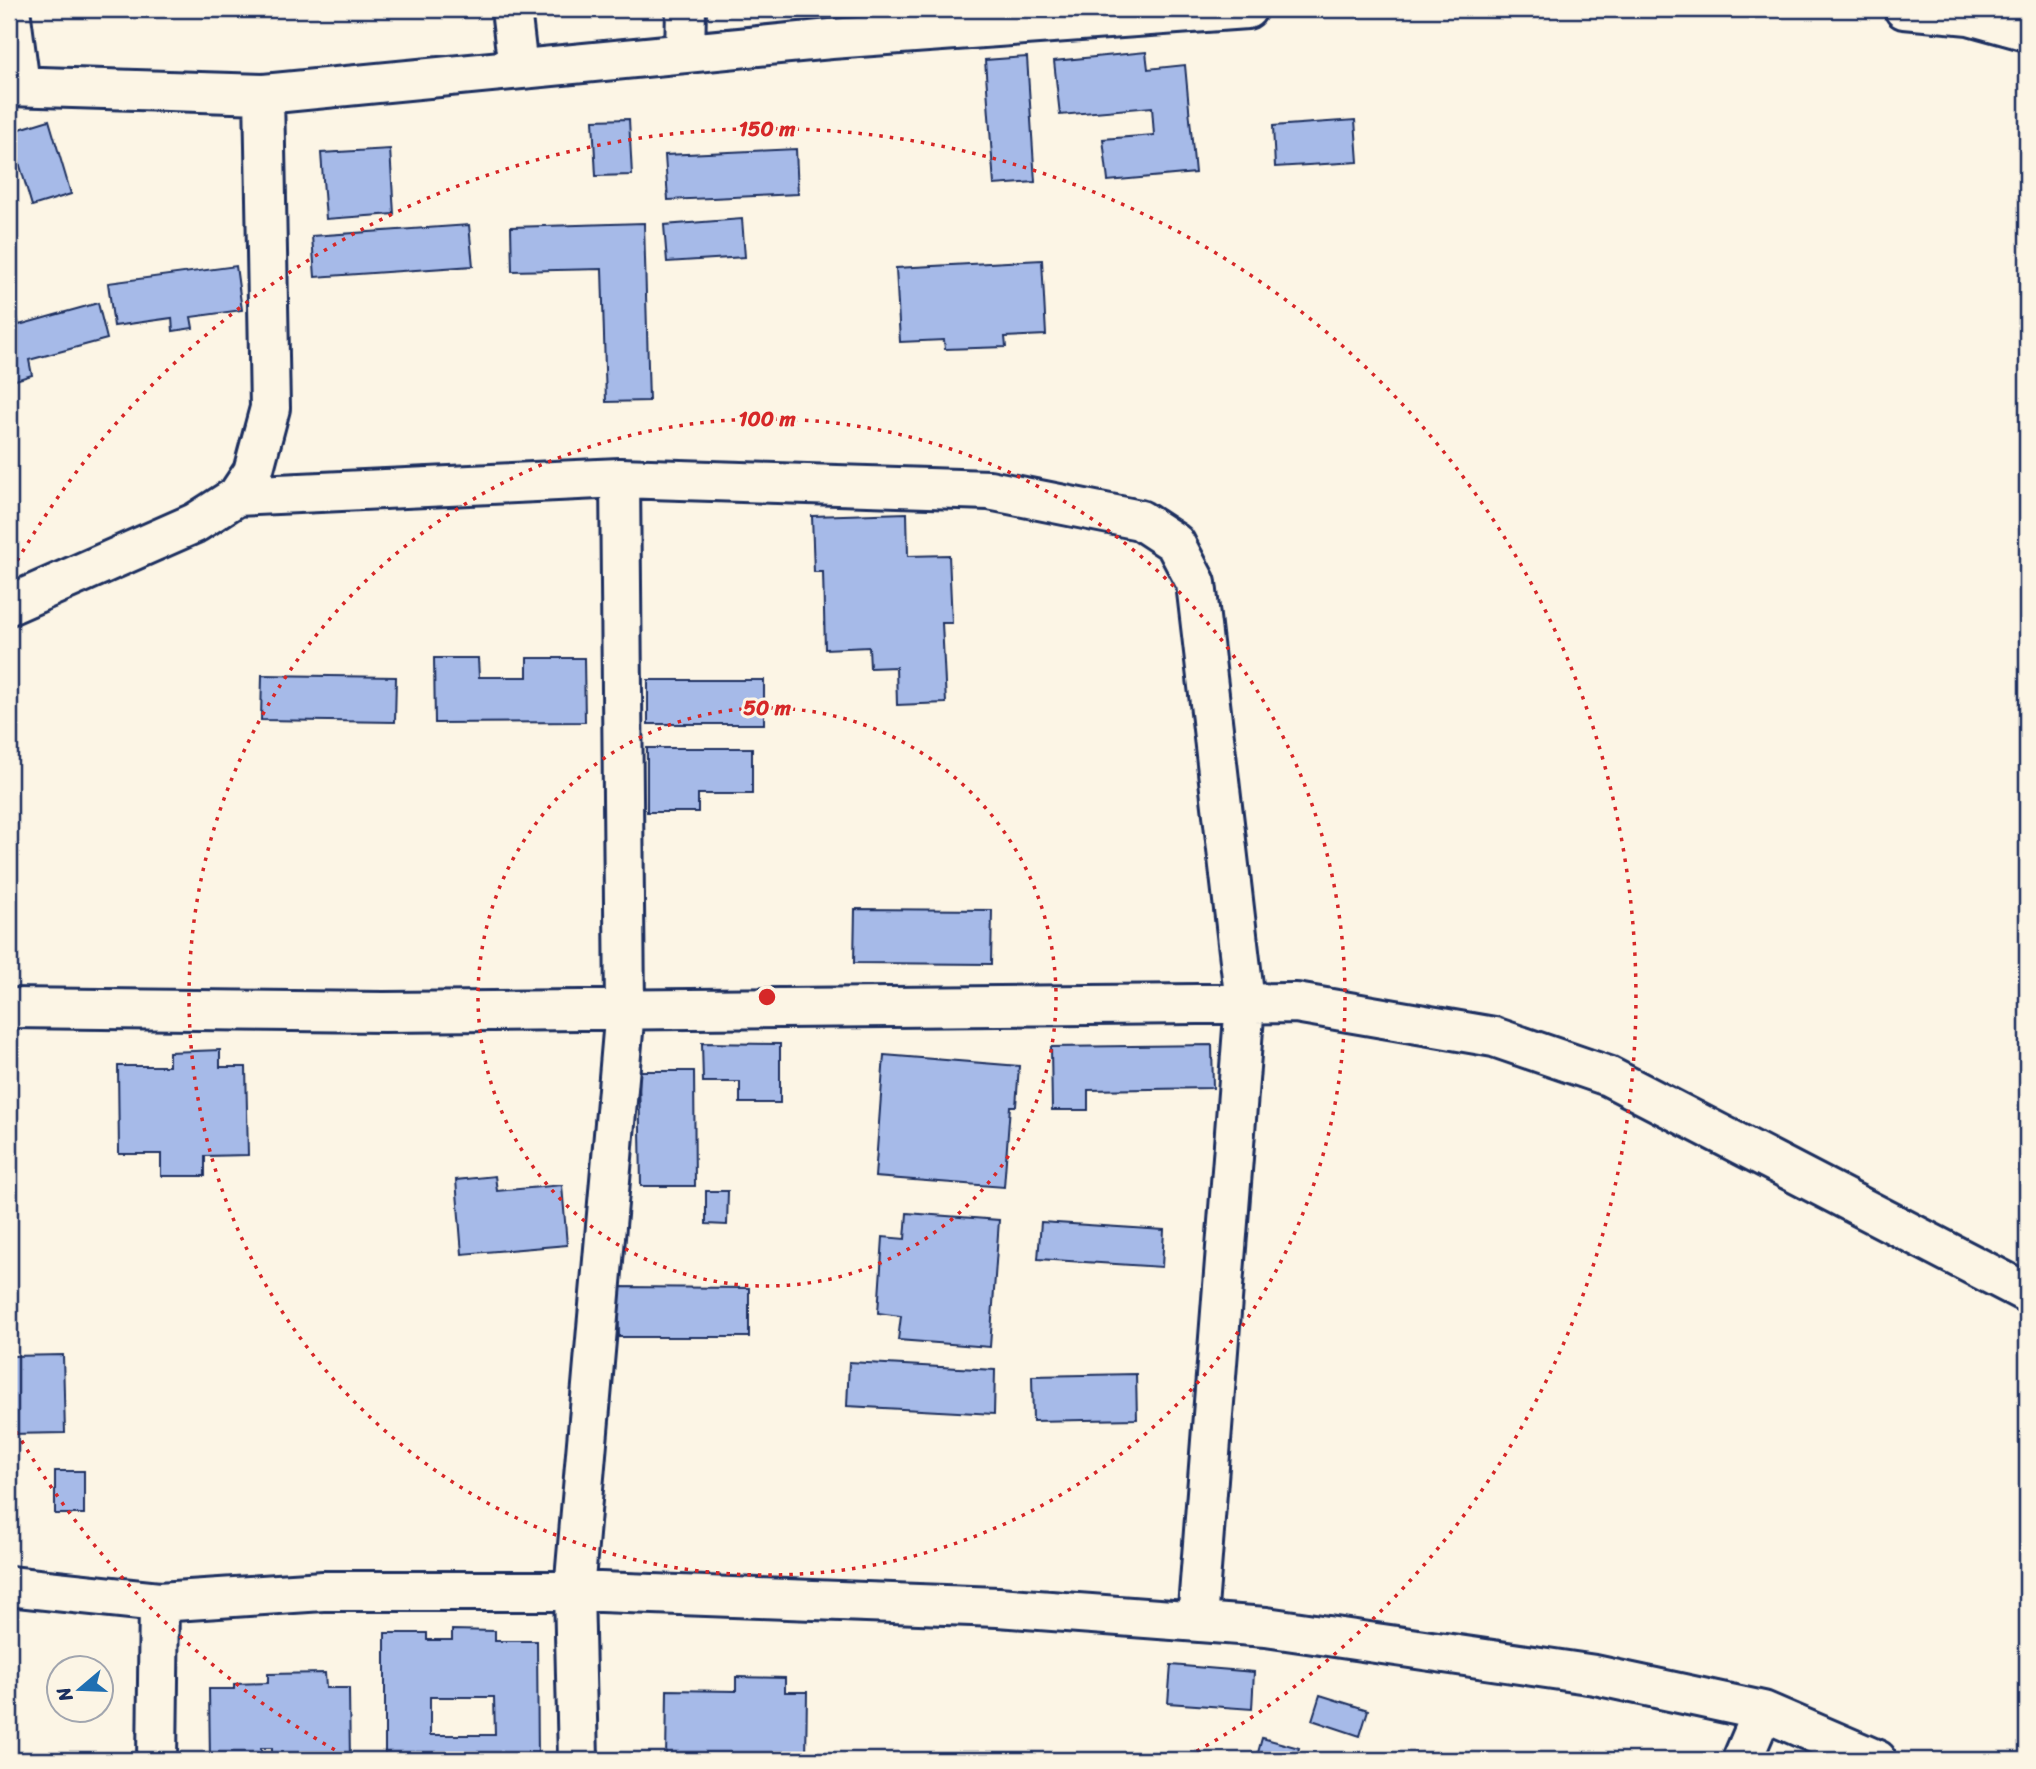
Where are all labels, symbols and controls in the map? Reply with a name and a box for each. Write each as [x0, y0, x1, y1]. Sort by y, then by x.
text: 150 m [739, 110, 796, 148]
text: 100 m [738, 400, 796, 438]
text: 50 m [743, 689, 792, 727]
centre of rings [755, 985, 779, 1009]
north arrow [46, 1654, 116, 1724]
text: N [46, 1682, 82, 1707]

